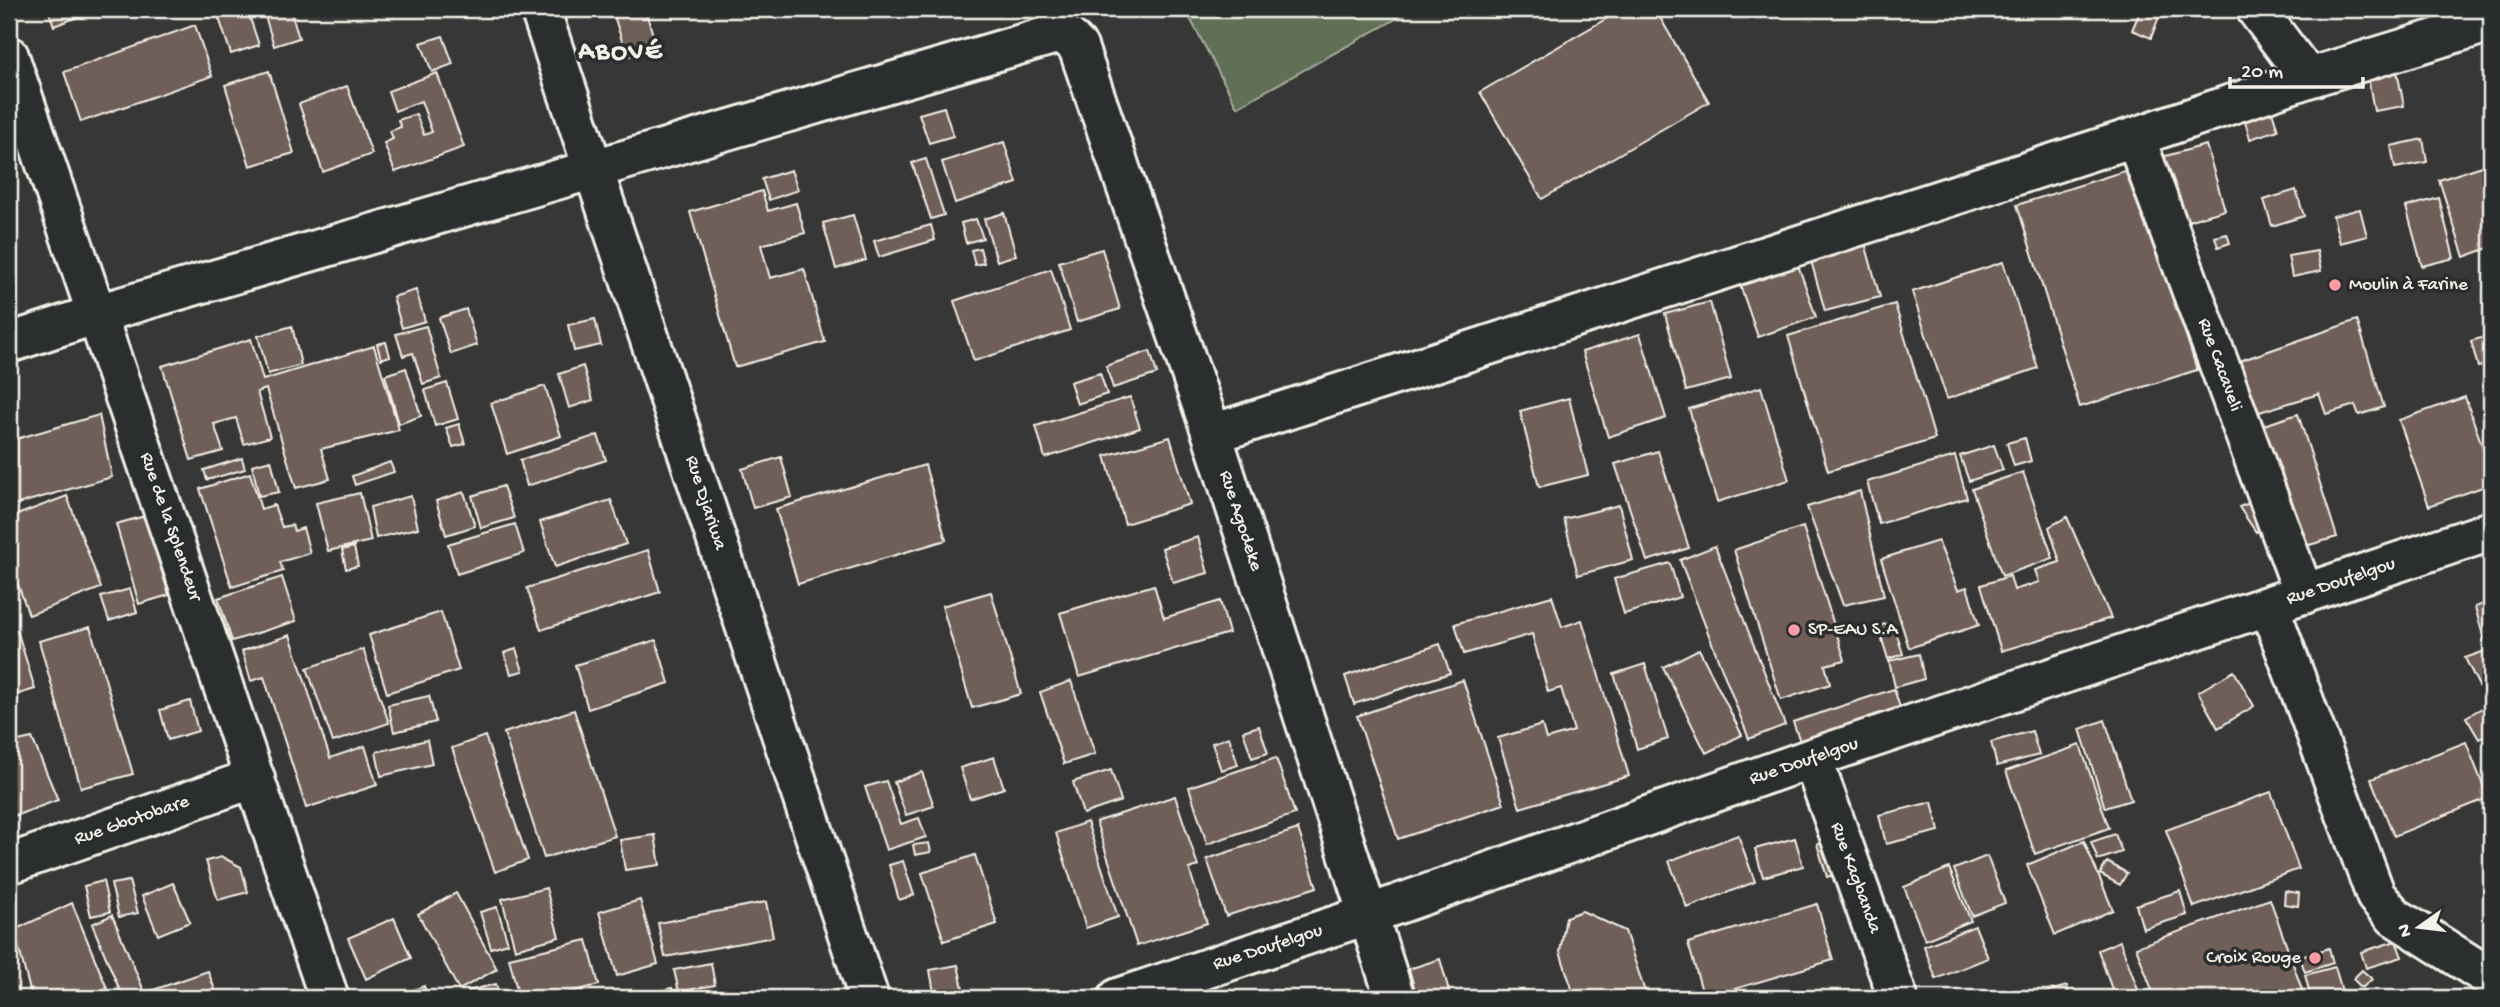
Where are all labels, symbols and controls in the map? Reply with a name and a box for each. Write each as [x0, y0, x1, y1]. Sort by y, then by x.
district label: ABOVÉ [578, 38, 663, 69]
scale bar [2230, 46, 2364, 90]
text: 20 m [2241, 61, 2283, 86]
place label: Moulin à Farine [2349, 274, 2468, 297]
marker: Moulin à Farine [2327, 277, 2343, 293]
street label: Rue Cacaveli [2192, 315, 2246, 415]
street label: Rue de la Splendeur [134, 450, 207, 606]
street label: Rue Djariwa [679, 453, 731, 554]
street label: Rue Agodeke [1213, 468, 1267, 574]
street label: Rue Doufelgou [2283, 553, 2399, 611]
place label: SP-EAU S.A [1808, 619, 1900, 642]
marker: SP-EAU S.A [1786, 622, 1802, 638]
street label: Rue Doufelgou [1746, 733, 1862, 791]
street label: Rue Gbotobare [72, 791, 193, 851]
street label: Rue Kagbanda [1824, 819, 1886, 938]
north arrow [2384, 892, 2454, 962]
street label: Rue Doufelgou [1210, 919, 1326, 977]
text: N [2393, 921, 2419, 939]
place label: Croix Rouge [2206, 947, 2301, 970]
marker: Croix Rouge [2307, 950, 2323, 966]

